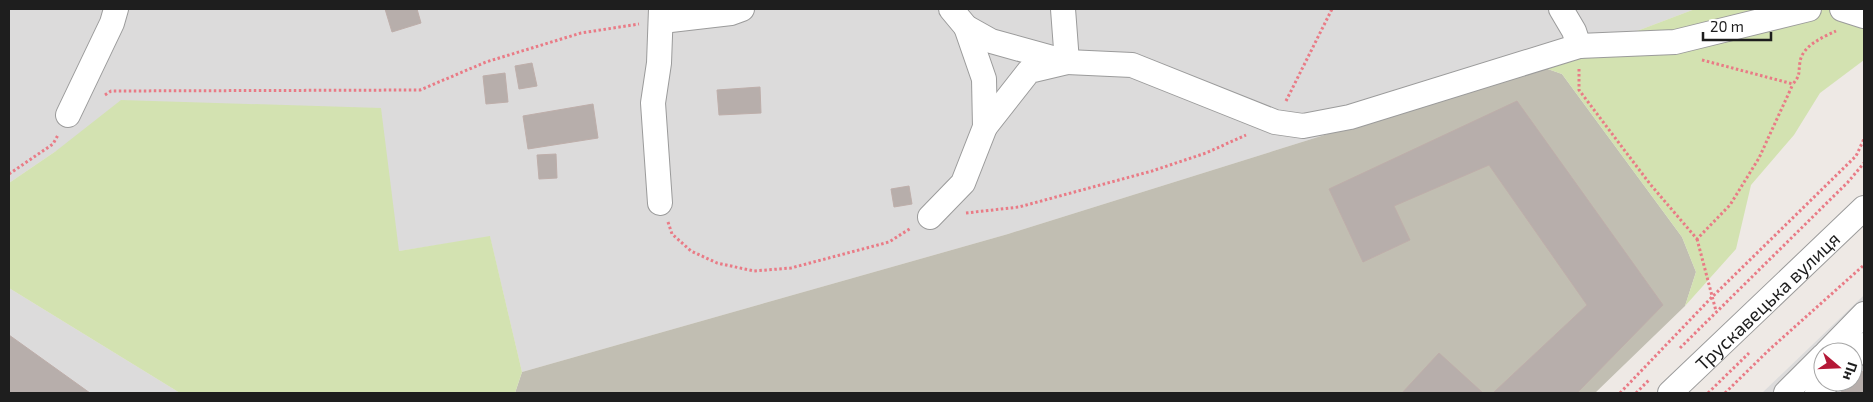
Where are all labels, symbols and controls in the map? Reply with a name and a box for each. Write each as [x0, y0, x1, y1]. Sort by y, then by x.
scale bar [1703, 10, 1770, 42]
text: 20 m [1710, 17, 1744, 35]
street label: Трускавецька вулиця [1690, 226, 1844, 375]
north arrow [1813, 342, 1863, 392]
text: Пн [1840, 360, 1862, 383]

